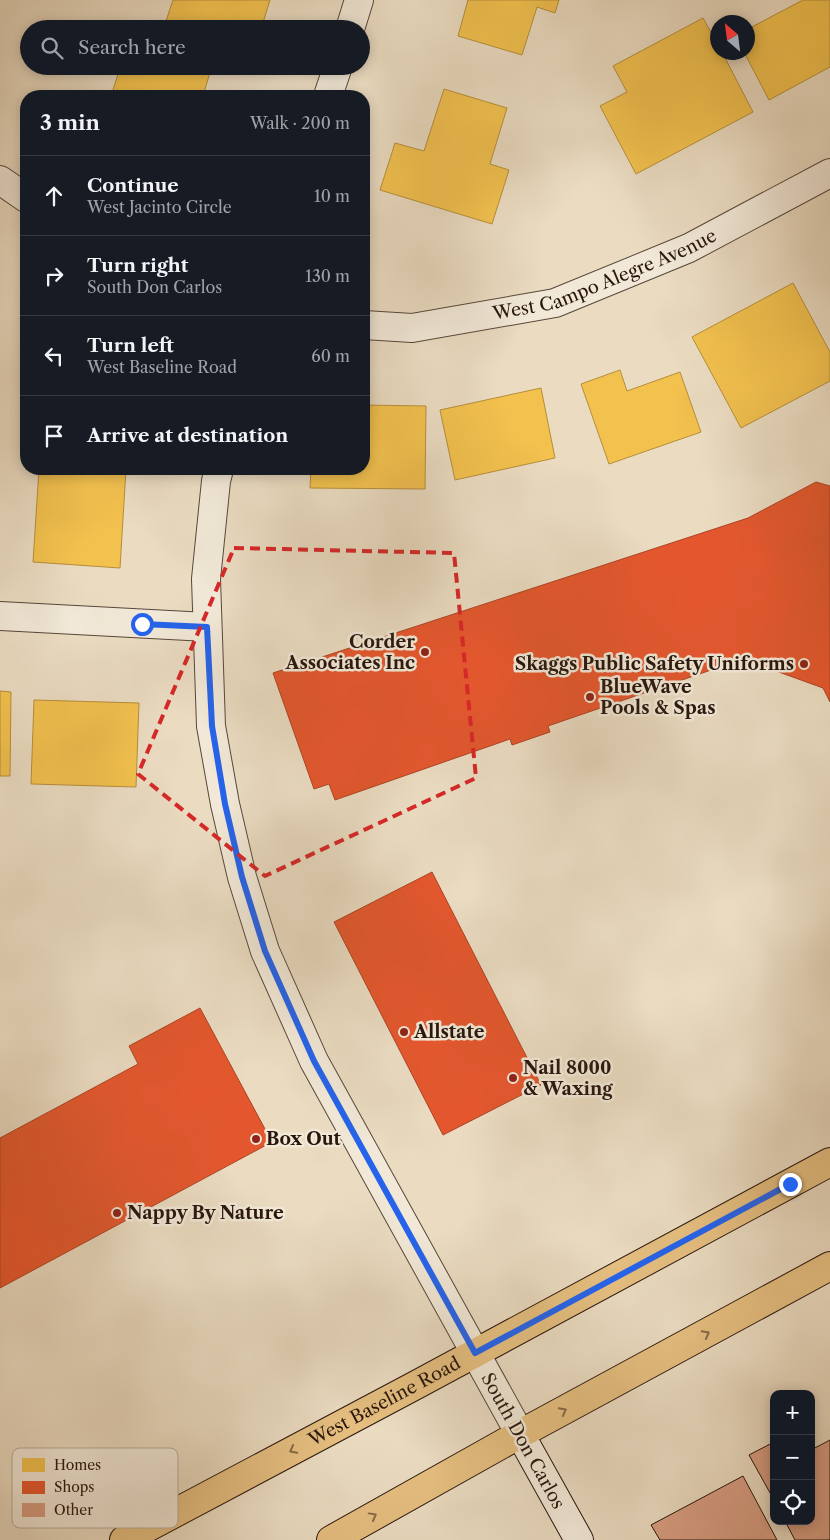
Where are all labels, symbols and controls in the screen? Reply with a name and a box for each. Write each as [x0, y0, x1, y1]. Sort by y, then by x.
north arrow [710, 15, 755, 60]
search box [20, 20, 370, 75]
icon: search [38, 34, 66, 62]
text: Search here [78, 36, 186, 59]
text: 3 min [40, 110, 100, 135]
text: Walk · 200 m [250, 113, 350, 133]
text: Continue [87, 174, 179, 197]
icon: ahead [40, 182, 68, 210]
text: 10 m [314, 186, 350, 206]
text: West Jacinto Circle [87, 197, 232, 217]
street label: West Campo Alegre Avenue [490, 224, 720, 325]
text: Turn right [87, 254, 188, 277]
icon: right [40, 262, 68, 290]
text: 130 m [305, 266, 350, 286]
text: South Don Carlos [87, 277, 222, 297]
text: Turn left [87, 334, 174, 357]
icon: left [40, 342, 68, 370]
text: 60 m [311, 346, 350, 366]
text: West Baseline Road [87, 357, 237, 377]
icon: arrive [40, 422, 68, 450]
text: Arrive at destination [87, 424, 288, 447]
route start [131, 613, 154, 636]
place label: Corder Associates Inc [285, 631, 415, 674]
marker: Corder Associates Inc [419, 646, 431, 658]
place label: Skaggs Public Safety Uniforms [515, 653, 794, 675]
marker: Skaggs Public Safety Uniforms [798, 658, 810, 670]
place label: BlueWave Pools & Spas [600, 676, 716, 719]
marker: BlueWave Pools & Spas [584, 691, 596, 703]
place label: Allstate [413, 1021, 485, 1043]
marker: Allstate [398, 1026, 410, 1038]
place label: Nail 8000 & Waxing [523, 1057, 613, 1100]
marker: Nail 8000 & Waxing [507, 1072, 519, 1084]
place label: Box Out [266, 1128, 342, 1150]
marker: Box Out [250, 1133, 262, 1145]
route end [779, 1173, 802, 1196]
place label: Nappy By Nature [127, 1202, 284, 1224]
marker: Nappy By Nature [111, 1207, 123, 1219]
one-way arrow [700, 1330, 709, 1340]
street label: West Baseline Road [304, 1352, 464, 1451]
street label: South Don Carlos [476, 1369, 570, 1513]
map controls [770, 1390, 815, 1525]
button: + [770, 1390, 815, 1435]
one-way arrow [557, 1407, 566, 1417]
button: − [770, 1435, 815, 1480]
one-way arrow [289, 1444, 298, 1454]
legend [12, 1448, 178, 1528]
text: Homes [54, 1456, 101, 1474]
text: Shops [54, 1478, 94, 1496]
button: locate [770, 1480, 815, 1525]
text: Other [54, 1501, 93, 1519]
one-way arrow [368, 1513, 377, 1523]

